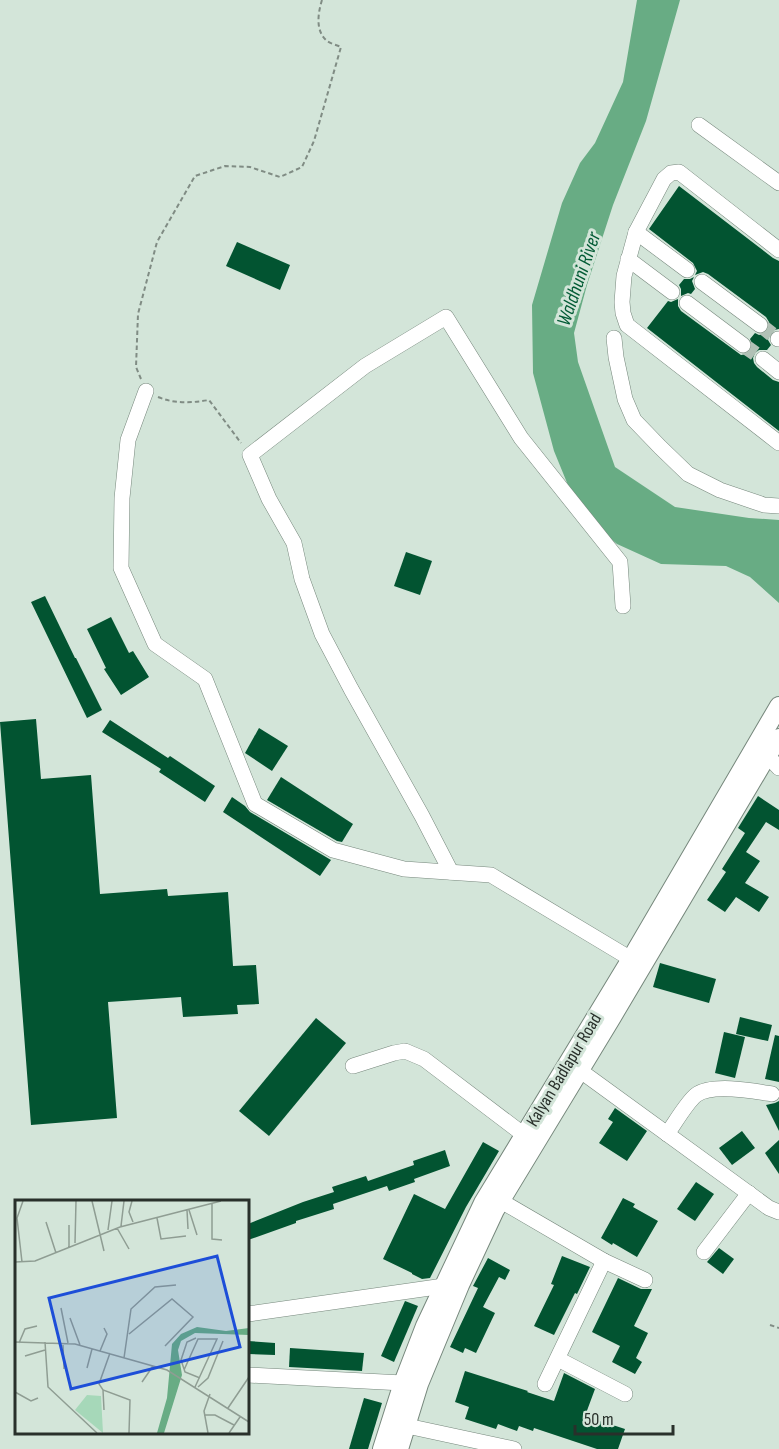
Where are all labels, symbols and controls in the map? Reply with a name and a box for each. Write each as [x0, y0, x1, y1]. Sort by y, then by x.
water label: Waldhuni River [552, 228, 607, 329]
street label: Kalyan Badlapur Road [522, 1010, 606, 1130]
inset map [15, 1200, 249, 1434]
scale bar [575, 1398, 672, 1436]
text: 50 m [584, 1409, 614, 1430]

